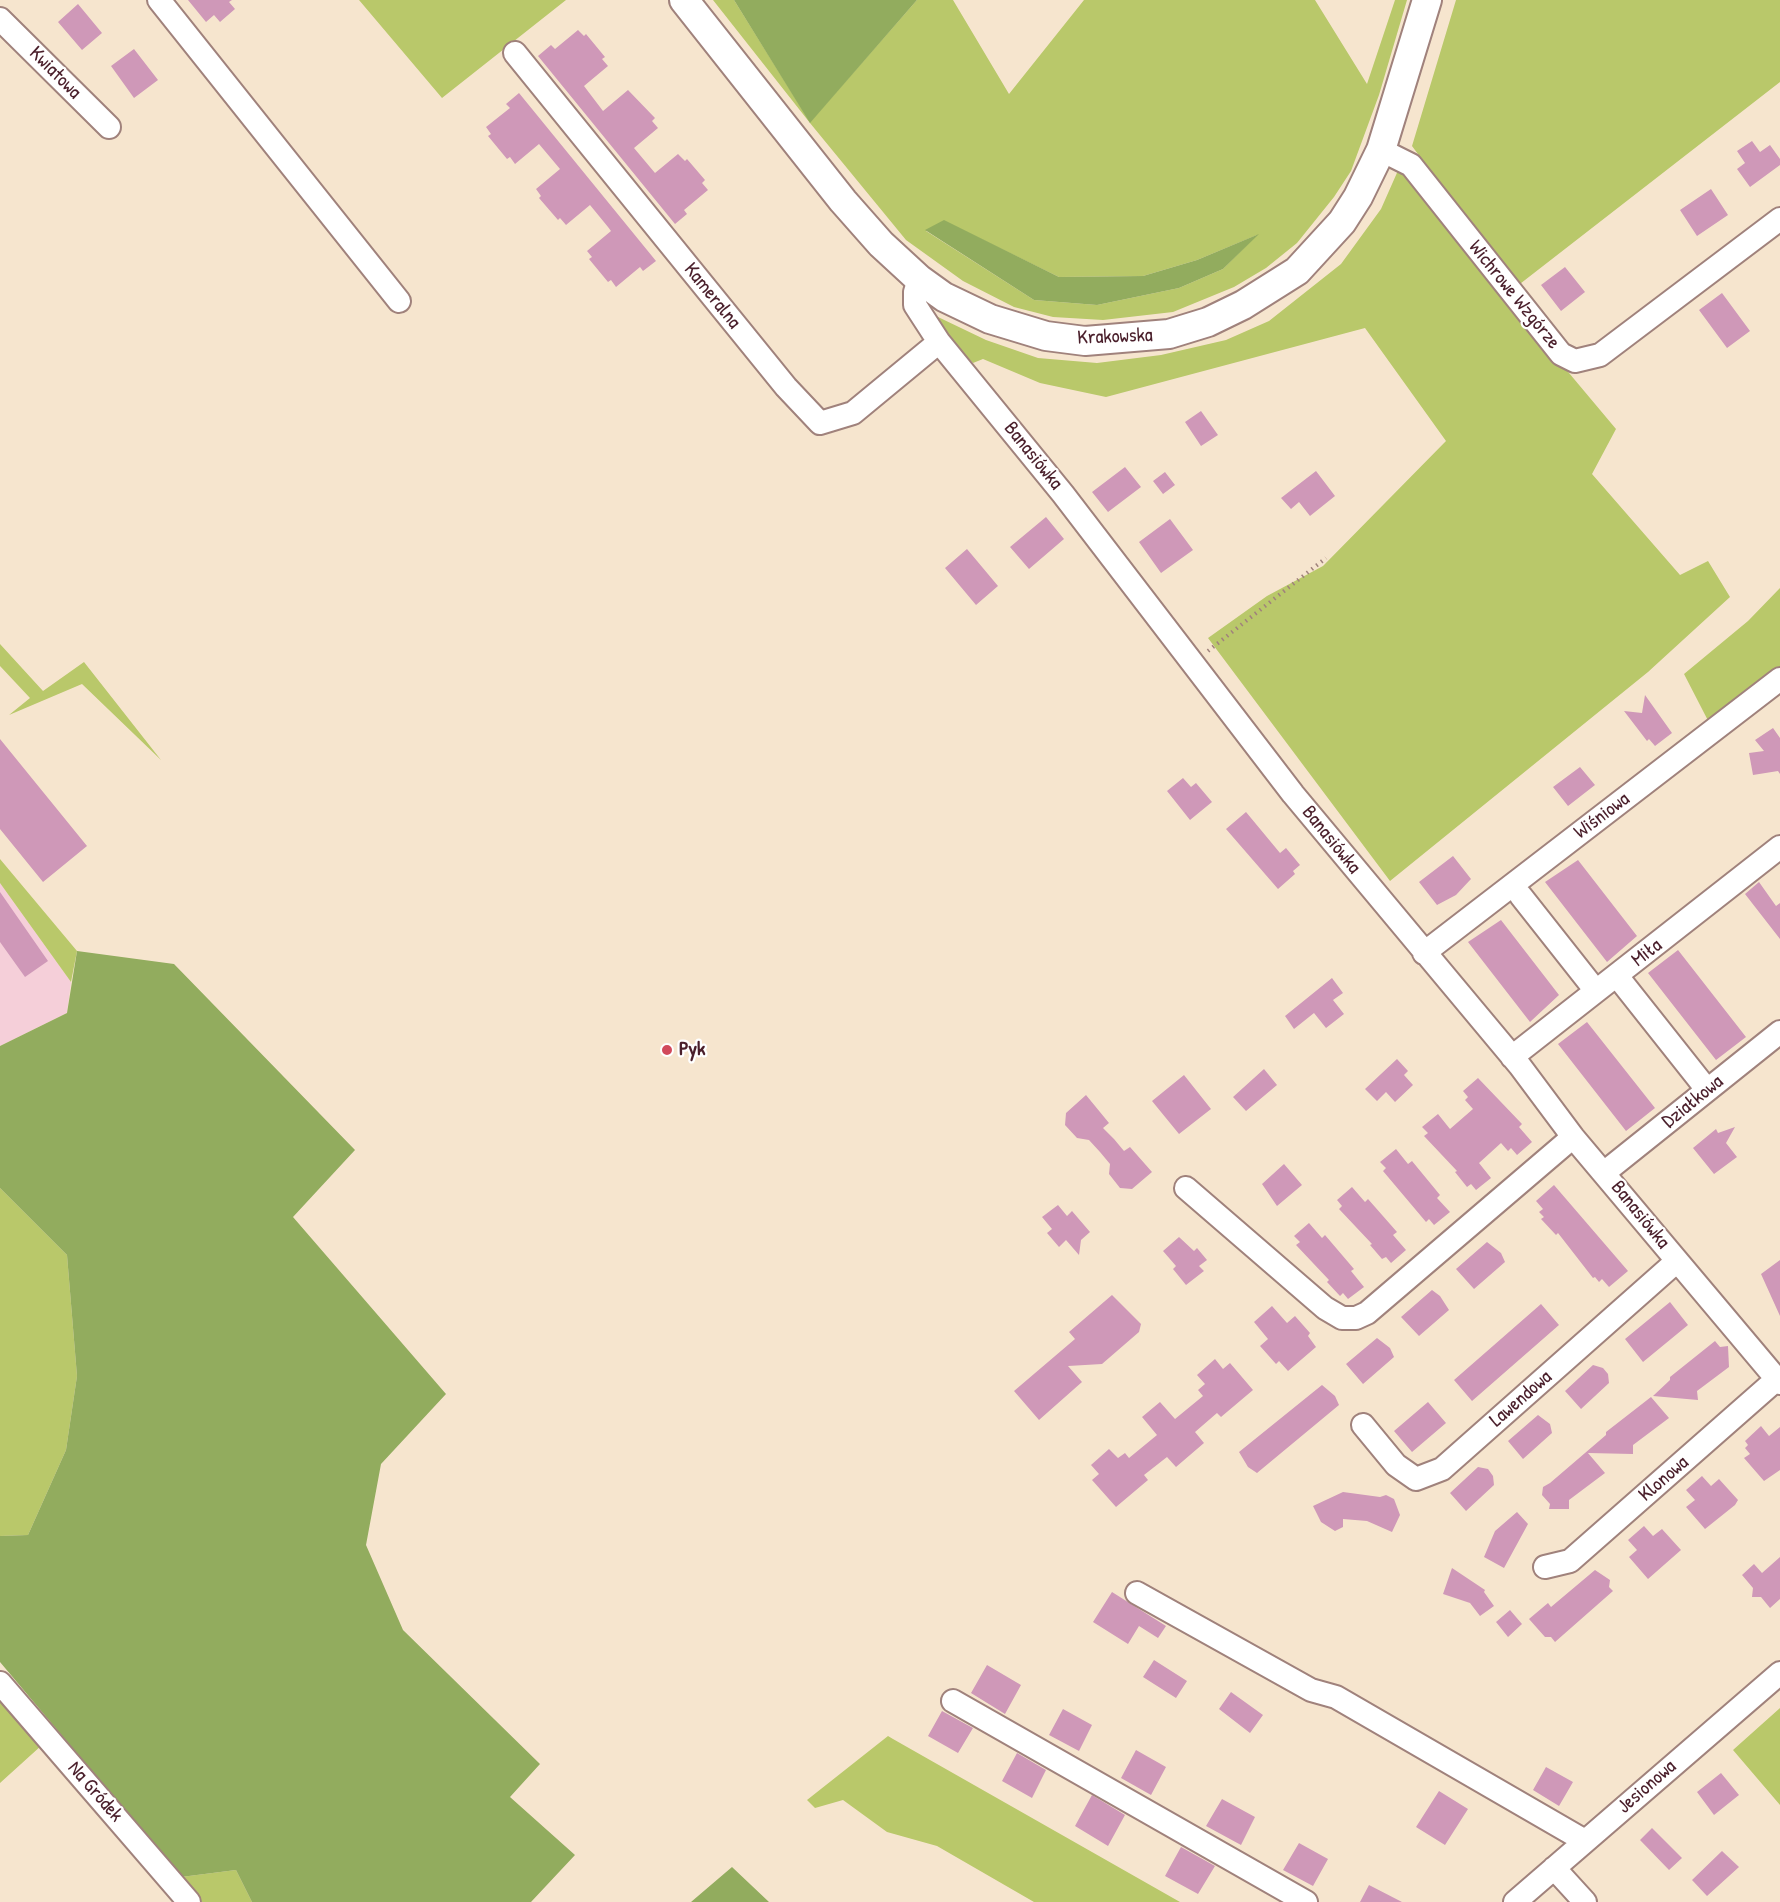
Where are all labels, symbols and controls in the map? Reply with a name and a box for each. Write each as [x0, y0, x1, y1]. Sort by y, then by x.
street label: Kwiatowa [24, 42, 86, 104]
street label: Wichrowe Wzgórze [1463, 236, 1565, 354]
street label: Kameralna [678, 258, 746, 334]
street label: Krakowska [1077, 324, 1153, 350]
street label: Banasiówka [998, 417, 1068, 495]
street label: Wiśniowa [1570, 787, 1634, 845]
street label: Banasiówka [1296, 801, 1366, 879]
street label: Miła [1627, 934, 1667, 972]
place label: Pyk [679, 1038, 705, 1062]
marker: Pyk [660, 1043, 674, 1057]
street label: Działkowa [1658, 1070, 1728, 1134]
street label: Banasiówka [1605, 1176, 1675, 1254]
street label: Lawendowa [1485, 1366, 1557, 1432]
street label: Klonowa [1634, 1451, 1694, 1507]
street label: Jesionowa [1613, 1755, 1681, 1819]
street label: Na Gródek [62, 1757, 128, 1827]

